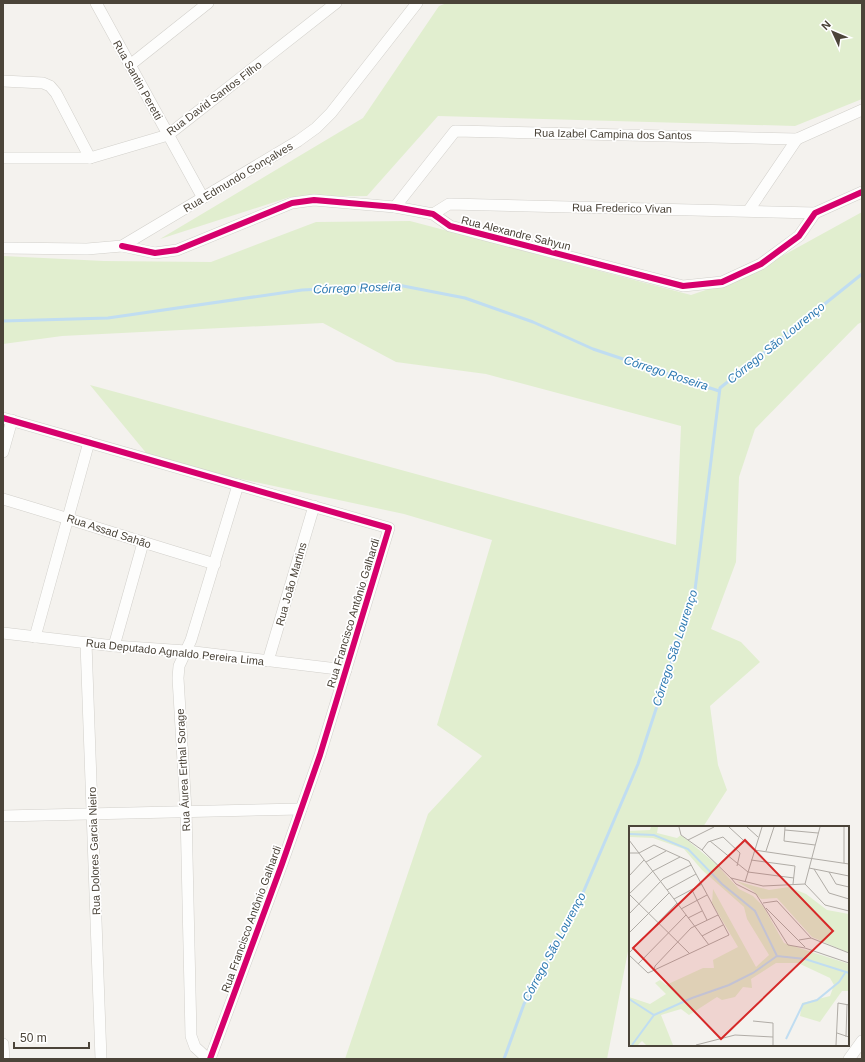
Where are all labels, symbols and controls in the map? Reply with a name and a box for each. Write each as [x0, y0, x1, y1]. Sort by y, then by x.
north arrow [813, 12, 853, 52]
text: N [819, 18, 833, 32]
street label: Rua Santin Peretti [111, 38, 165, 122]
street label: Rua David Santos Filho [164, 58, 264, 138]
street label: Rua Izabel Campina dos Santos [534, 127, 692, 141]
street label: Rua Edmundo Gonçalves [181, 139, 295, 214]
street label: Rua Frederico Vivan [572, 201, 672, 215]
street label: Rua Alexandre Sahyun [460, 214, 572, 252]
water label: Córrego Roseira [313, 279, 402, 297]
water label: Córrego São Lourenço [724, 299, 828, 387]
water label: Córrego Roseira [622, 353, 710, 393]
street label: Rua Assad Sahão [65, 512, 153, 550]
street label: Rua Francisco Antônio Galhardi [325, 537, 381, 689]
street label: Rua João Martins [273, 540, 309, 627]
water label: Córrego São Lourenço [650, 588, 701, 708]
street label: Rua Deputado Agnaldo Pereira Lima [85, 637, 266, 667]
street label: Rua Áurea Erthal Sorage [174, 708, 192, 832]
street label: Rua Dolores Garcia Nieiro [86, 787, 102, 915]
inset map [629, 826, 849, 1046]
street label: Rua Francisco Antônio Galhardi [219, 844, 283, 994]
water label: Córrego São Lourenço [519, 890, 589, 1004]
scale bar [14, 1024, 89, 1050]
text: 50 m [20, 1031, 47, 1045]

